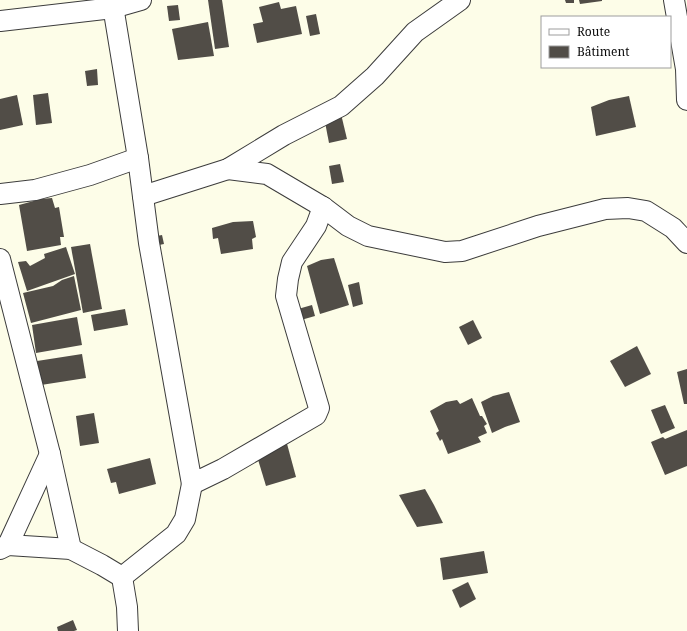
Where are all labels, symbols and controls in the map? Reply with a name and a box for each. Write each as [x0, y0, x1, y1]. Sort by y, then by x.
legend [541, 16, 671, 68]
text: Route [577, 23, 610, 40]
text: Bâtiment [577, 43, 629, 60]

